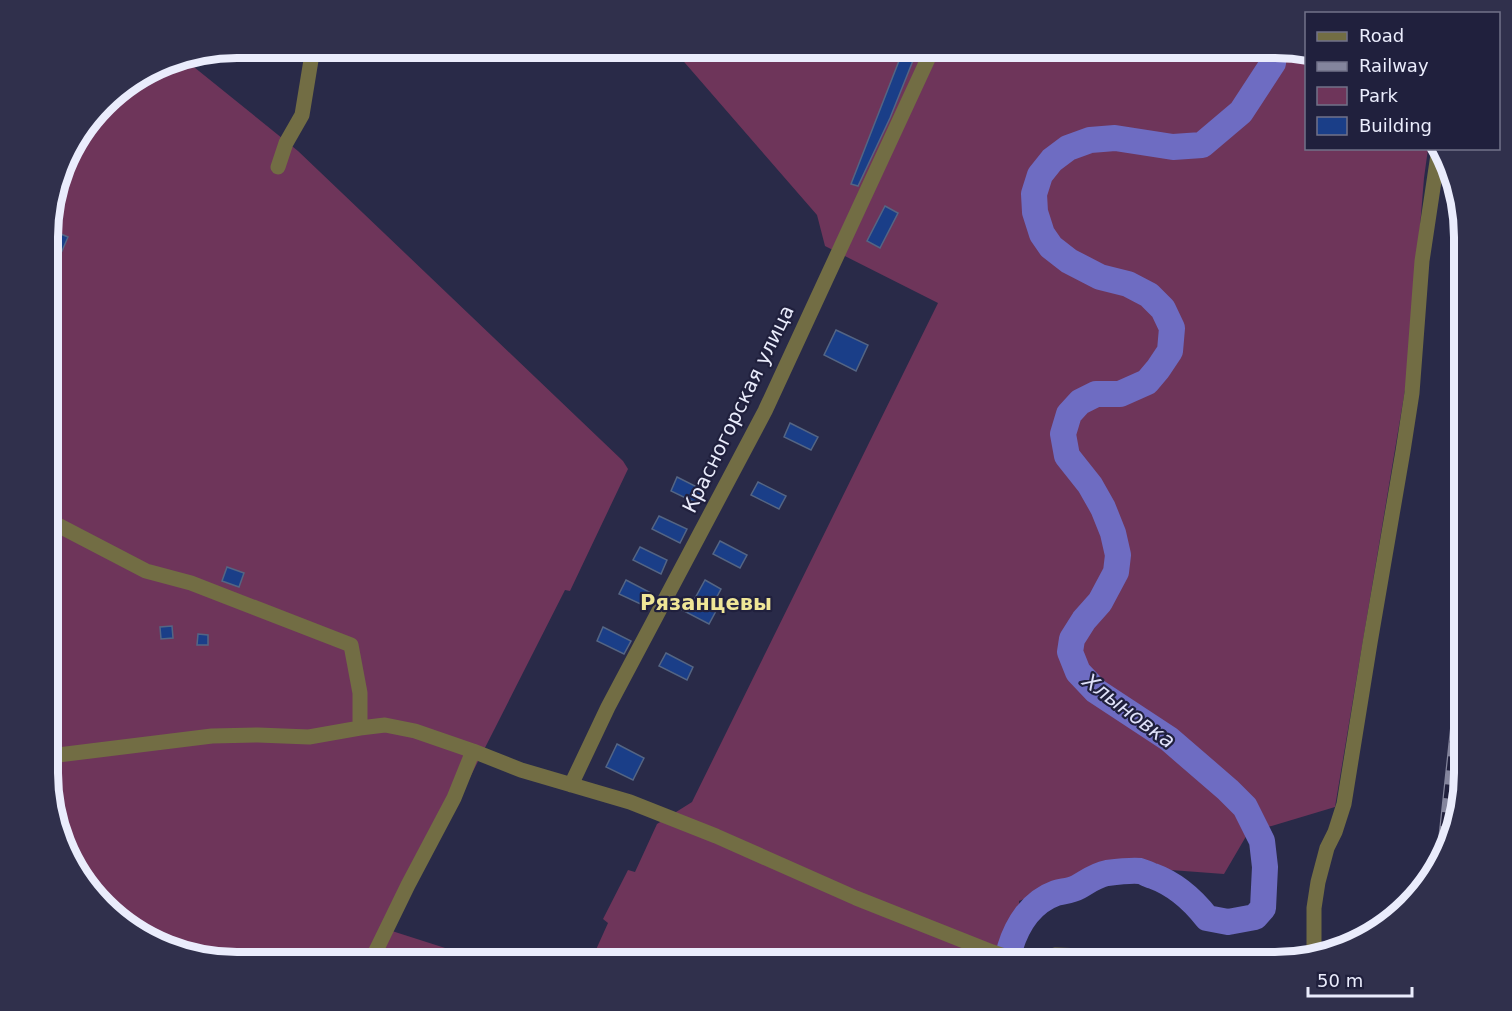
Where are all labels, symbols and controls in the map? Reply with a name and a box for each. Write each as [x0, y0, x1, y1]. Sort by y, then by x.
legend [1305, 12, 1500, 150]
text: Road [1359, 25, 1404, 46]
text: Railway [1359, 55, 1429, 76]
text: Park [1359, 85, 1398, 106]
text: Building [1359, 115, 1432, 136]
street label: Красногорская улица [677, 301, 799, 517]
district label: Рязанцевы [640, 591, 772, 615]
water label: Хлыновка [1077, 668, 1180, 753]
scale bar [1308, 960, 1412, 998]
text: 50 m [1317, 970, 1363, 991]

